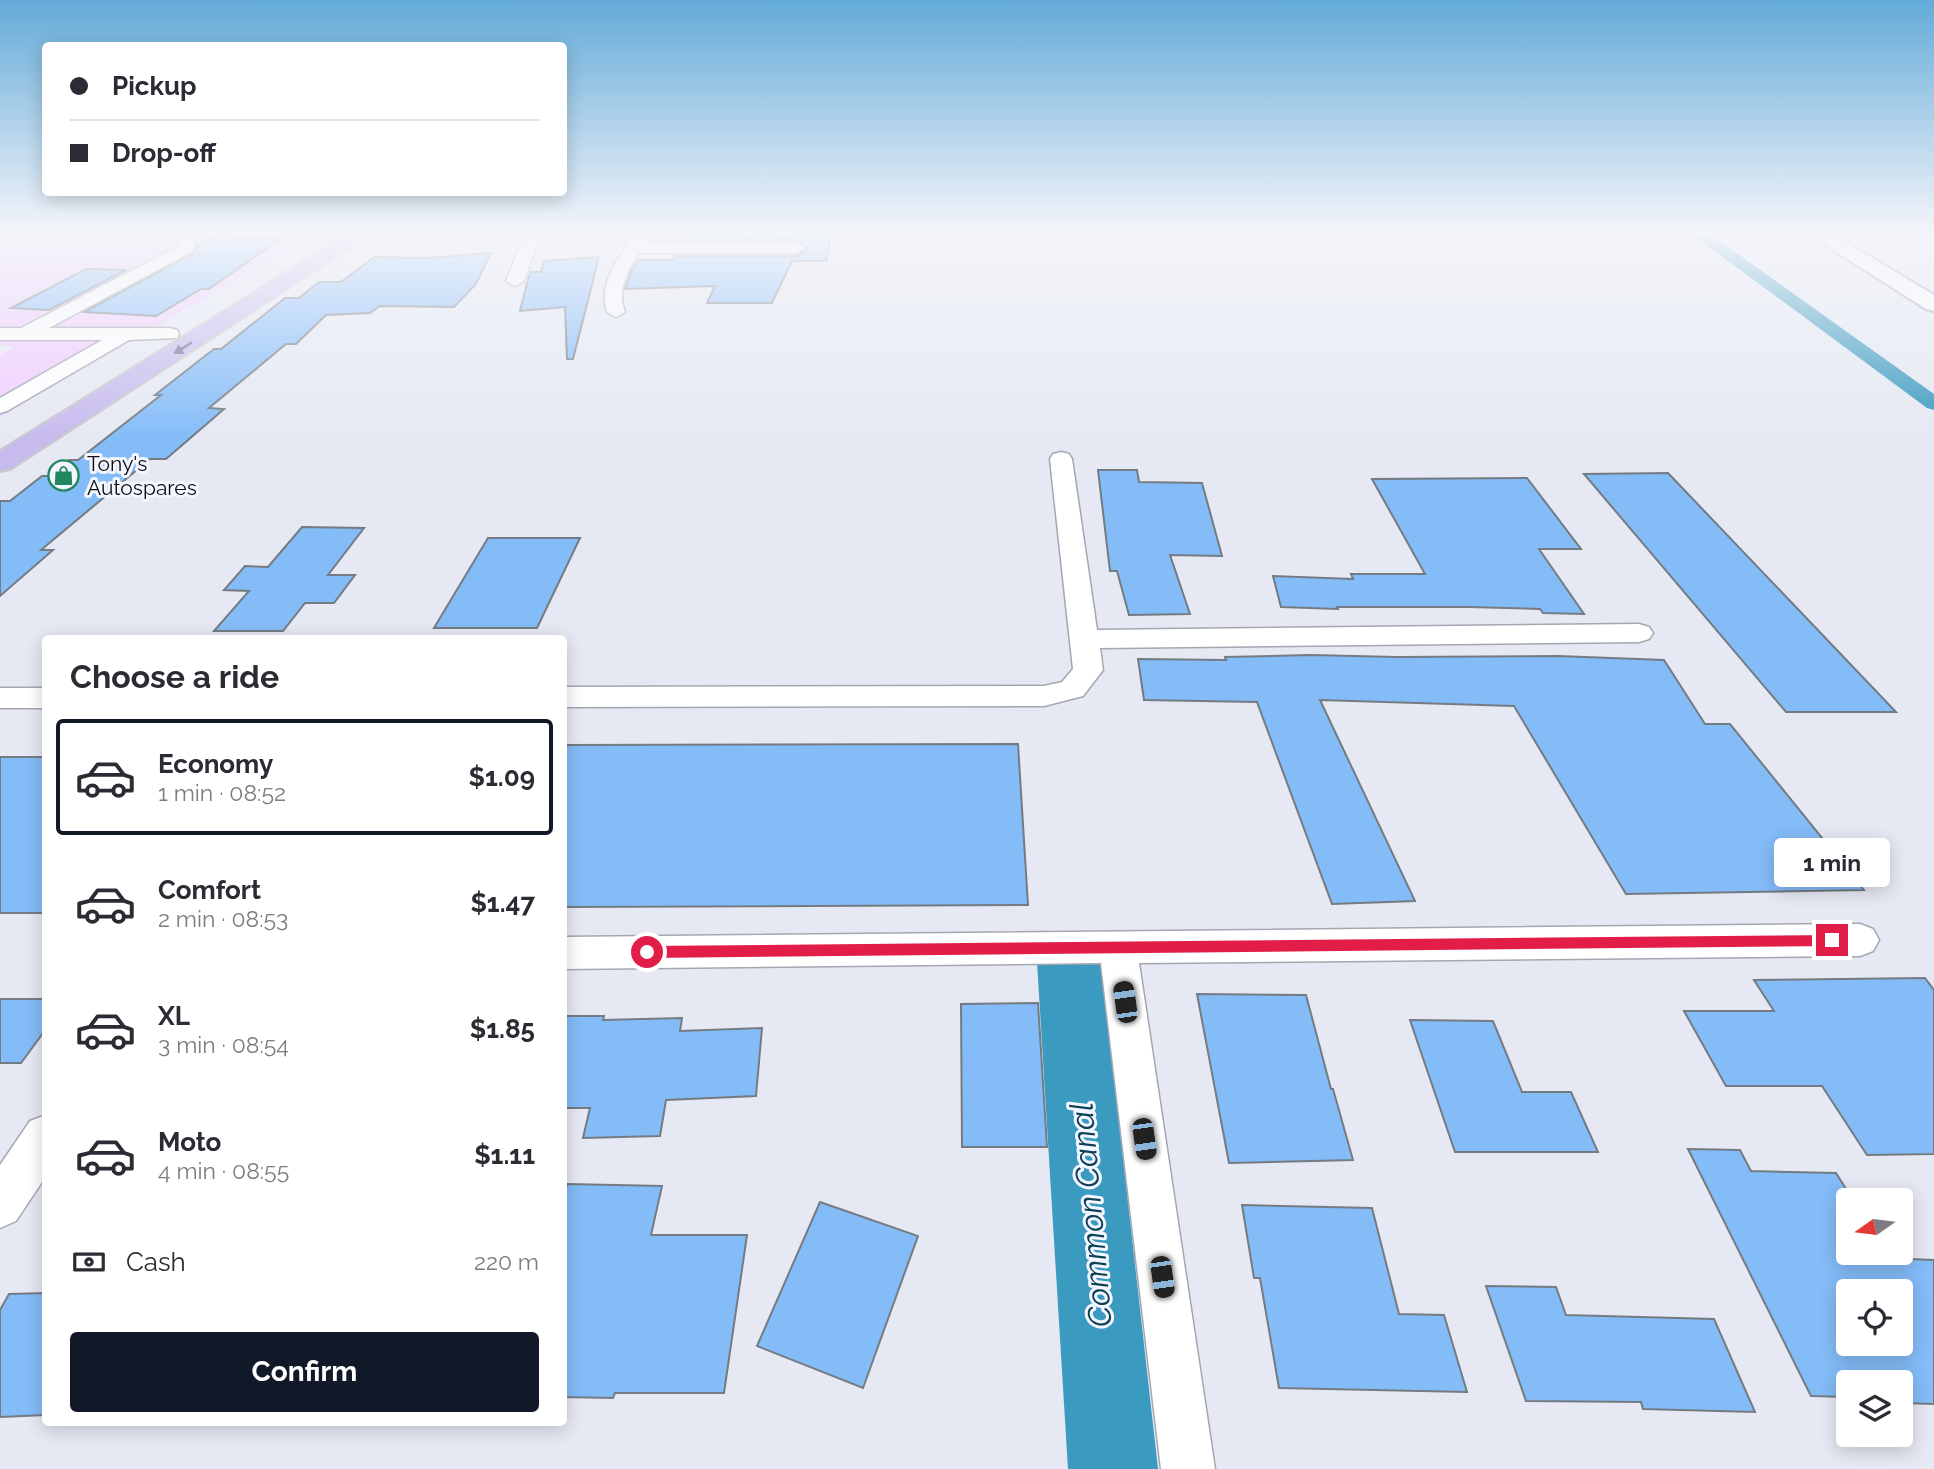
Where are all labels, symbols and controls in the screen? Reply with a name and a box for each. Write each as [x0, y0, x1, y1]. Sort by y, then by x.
text: Pickup [112, 71, 197, 101]
text: Drop-off [112, 138, 216, 168]
one-way arrow [173, 341, 192, 354]
place label: Tony's Autospares [87, 451, 197, 500]
shop icon: Tony's Autospares [47, 459, 81, 493]
text: Choose a ride [70, 658, 279, 695]
icon: car [74, 746, 137, 809]
text: Economy [158, 749, 273, 779]
text: $1.09 [469, 762, 535, 792]
text: 1 min · 08:52 [158, 779, 286, 806]
callout: 1 min [1774, 838, 1890, 888]
text: 1 min [1803, 849, 1861, 876]
icon: car [74, 872, 137, 935]
text: Comfort [158, 875, 261, 905]
text: $1.47 [470, 888, 535, 918]
text: 2 min · 08:53 [158, 905, 288, 932]
route end [1816, 924, 1848, 956]
route start [631, 936, 663, 968]
car [1112, 980, 1139, 1024]
icon: car [74, 998, 137, 1061]
text: XL [158, 1001, 190, 1031]
text: $1.85 [470, 1014, 535, 1044]
text: 3 min · 08:54 [158, 1031, 289, 1058]
water label: Common Canal [1062, 1101, 1119, 1329]
car [1131, 1117, 1158, 1161]
icon: car [74, 1124, 137, 1187]
text: Moto [158, 1127, 221, 1157]
text: $1.11 [474, 1140, 535, 1170]
text: 4 min · 08:55 [158, 1157, 289, 1184]
north arrow [1836, 1188, 1913, 1265]
map controls [1836, 1188, 1913, 1447]
icon: cash [70, 1243, 108, 1281]
text: Cash [126, 1247, 186, 1277]
text: 220 m [474, 1248, 539, 1275]
car [1149, 1255, 1176, 1299]
button: locate [1836, 1279, 1913, 1356]
button: Confirm [70, 1332, 539, 1412]
button: layers [1836, 1370, 1913, 1447]

